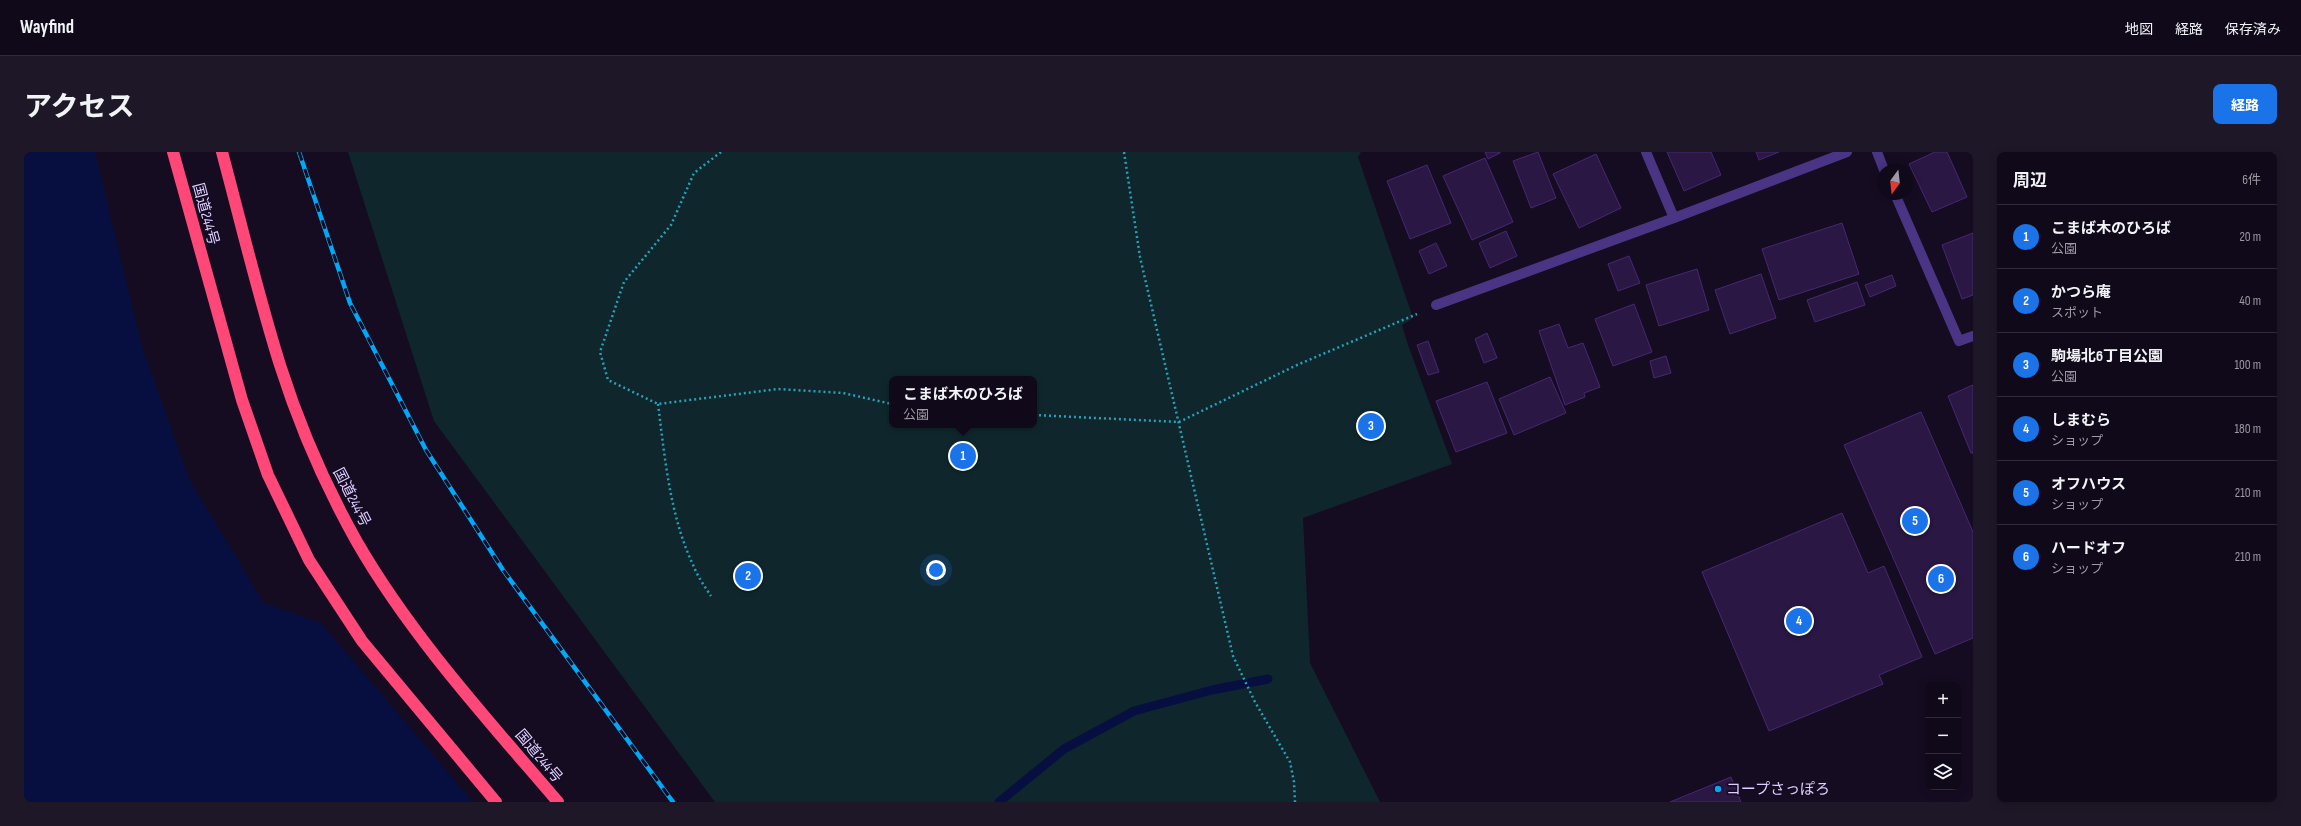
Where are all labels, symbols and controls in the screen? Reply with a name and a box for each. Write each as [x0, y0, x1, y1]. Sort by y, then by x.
text: Wayfind [20, 16, 74, 39]
text: 地図 [2125, 21, 2153, 38]
text: 経路 [2175, 21, 2203, 38]
text: 保存済み [2225, 21, 2281, 38]
button: 経路 [2213, 84, 2277, 124]
text: アクセス [24, 91, 135, 124]
north arrow [1877, 164, 1913, 200]
text: 周辺 [2013, 171, 2047, 191]
text: 6件 [2242, 172, 2261, 188]
street label: 国道244号 [188, 181, 223, 247]
text: こまば木のひろば [2051, 219, 2171, 238]
text: 1 [2023, 229, 2029, 245]
text: 20 m [2239, 229, 2261, 245]
text: 公園 [2051, 241, 2077, 257]
text: かつら庵 [2051, 283, 2111, 302]
text: 2 [2023, 293, 2029, 309]
text: 40 m [2239, 293, 2261, 309]
text: スポット [2051, 305, 2103, 321]
text: 駒場北6丁目公園 [2051, 347, 2163, 366]
text: 3 [2023, 357, 2029, 373]
text: 100 m [2234, 357, 2261, 373]
text: 公園 [2051, 369, 2077, 385]
popup [889, 376, 1037, 428]
text: こまば木のひろば [903, 385, 1023, 404]
text: 公園 [903, 407, 929, 423]
pin: 3 [1358, 411, 1384, 441]
text: しまむら [2051, 411, 2111, 430]
text: 4 [2023, 421, 2029, 437]
text: 180 m [2235, 421, 2261, 437]
text: ショップ [2051, 433, 2103, 449]
pin: 1 [950, 441, 976, 471]
street label: 国道244号 [329, 465, 374, 530]
text: オフハウス [2051, 475, 2126, 494]
text: 5 [2023, 485, 2029, 501]
text: 210 m [2235, 485, 2261, 501]
text: ショップ [2051, 497, 2103, 513]
pin: 5 [1902, 506, 1928, 536]
text: ハードオフ [2051, 539, 2126, 558]
text: 6 [2023, 549, 2029, 565]
text: 210 m [2235, 549, 2261, 565]
your location [926, 560, 946, 580]
pin: 2 [735, 561, 761, 591]
text: ショップ [2051, 561, 2103, 577]
pin: 6 [1928, 564, 1954, 594]
pin: 4 [1786, 606, 1812, 636]
map controls [1925, 682, 1961, 790]
button: + [1925, 682, 1961, 718]
button: − [1925, 718, 1961, 754]
street label: 国道244号 [511, 726, 566, 787]
button: layers [1925, 754, 1961, 790]
place label: コープさっぽろ [1726, 780, 1830, 799]
marker: コープさっぽろ [1713, 784, 1723, 794]

